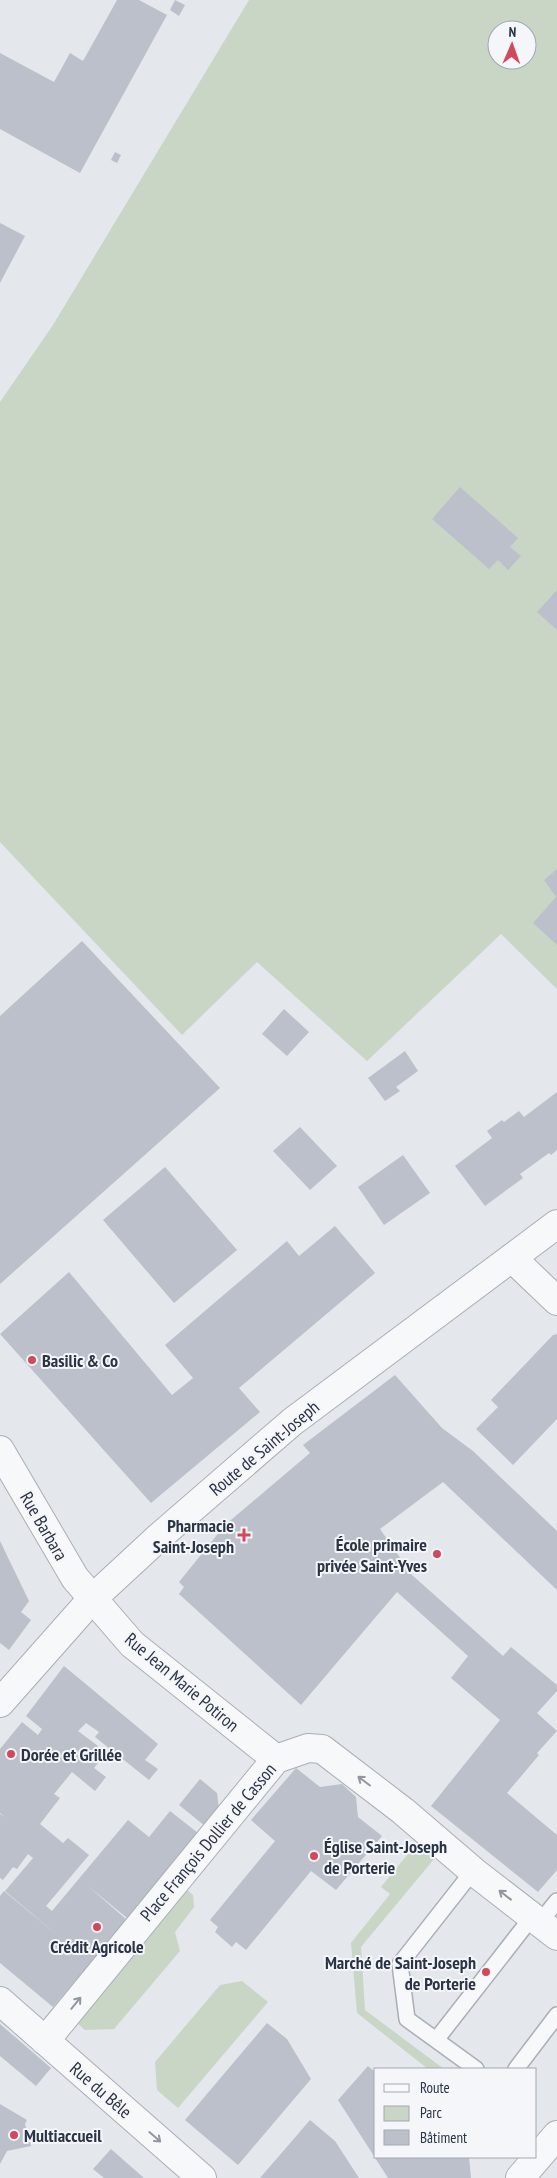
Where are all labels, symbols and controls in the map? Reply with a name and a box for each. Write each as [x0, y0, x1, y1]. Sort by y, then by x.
north arrow [487, 20, 537, 70]
text: N [508, 23, 517, 41]
place label: Basilic & Co [42, 1349, 118, 1372]
marker: Basilic & Co [26, 1354, 38, 1366]
street label: Route de Saint-Joseph [204, 1395, 324, 1501]
street label: Rue Barbara [15, 1488, 73, 1564]
place label: Pharmacie Saint-Joseph [153, 1514, 234, 1558]
marker: Pharmacie Saint-Joseph [238, 1529, 250, 1541]
place label: École primaire privée Saint-Yves [317, 1533, 427, 1577]
marker: École primaire privée Saint-Yves [431, 1548, 443, 1560]
street label: Rue Jean Marie Potiron [120, 1628, 244, 1736]
place label: Dorée et Grillée [21, 1743, 122, 1766]
marker: Dorée et Grillée [5, 1748, 17, 1760]
street label: Place François Dollier de Casson [135, 1758, 281, 1926]
one-way arrow [357, 1776, 371, 1786]
place label: Église Saint-Joseph de Porterie [324, 1835, 447, 1879]
marker: Église Saint-Joseph de Porterie [308, 1850, 320, 1862]
one-way arrow [499, 1890, 512, 1901]
marker: Crédit Agricole [91, 1921, 103, 1933]
place label: Crédit Agricole [50, 1935, 144, 1958]
place label: Marché de Saint-Joseph de Porterie [325, 1951, 476, 1995]
marker: Marché de Saint-Joseph de Porterie [480, 1966, 492, 1978]
one-way arrow [71, 1997, 82, 2010]
street label: Rue du Bêle [65, 2057, 137, 2123]
legend [374, 2068, 537, 2158]
text: Route [420, 2078, 450, 2097]
text: Parc [420, 2103, 442, 2122]
place label: Multiaccueil [24, 2124, 102, 2147]
text: Bâtiment [420, 2128, 467, 2147]
marker: Multiaccueil [8, 2129, 20, 2141]
one-way arrow [148, 2131, 161, 2142]

